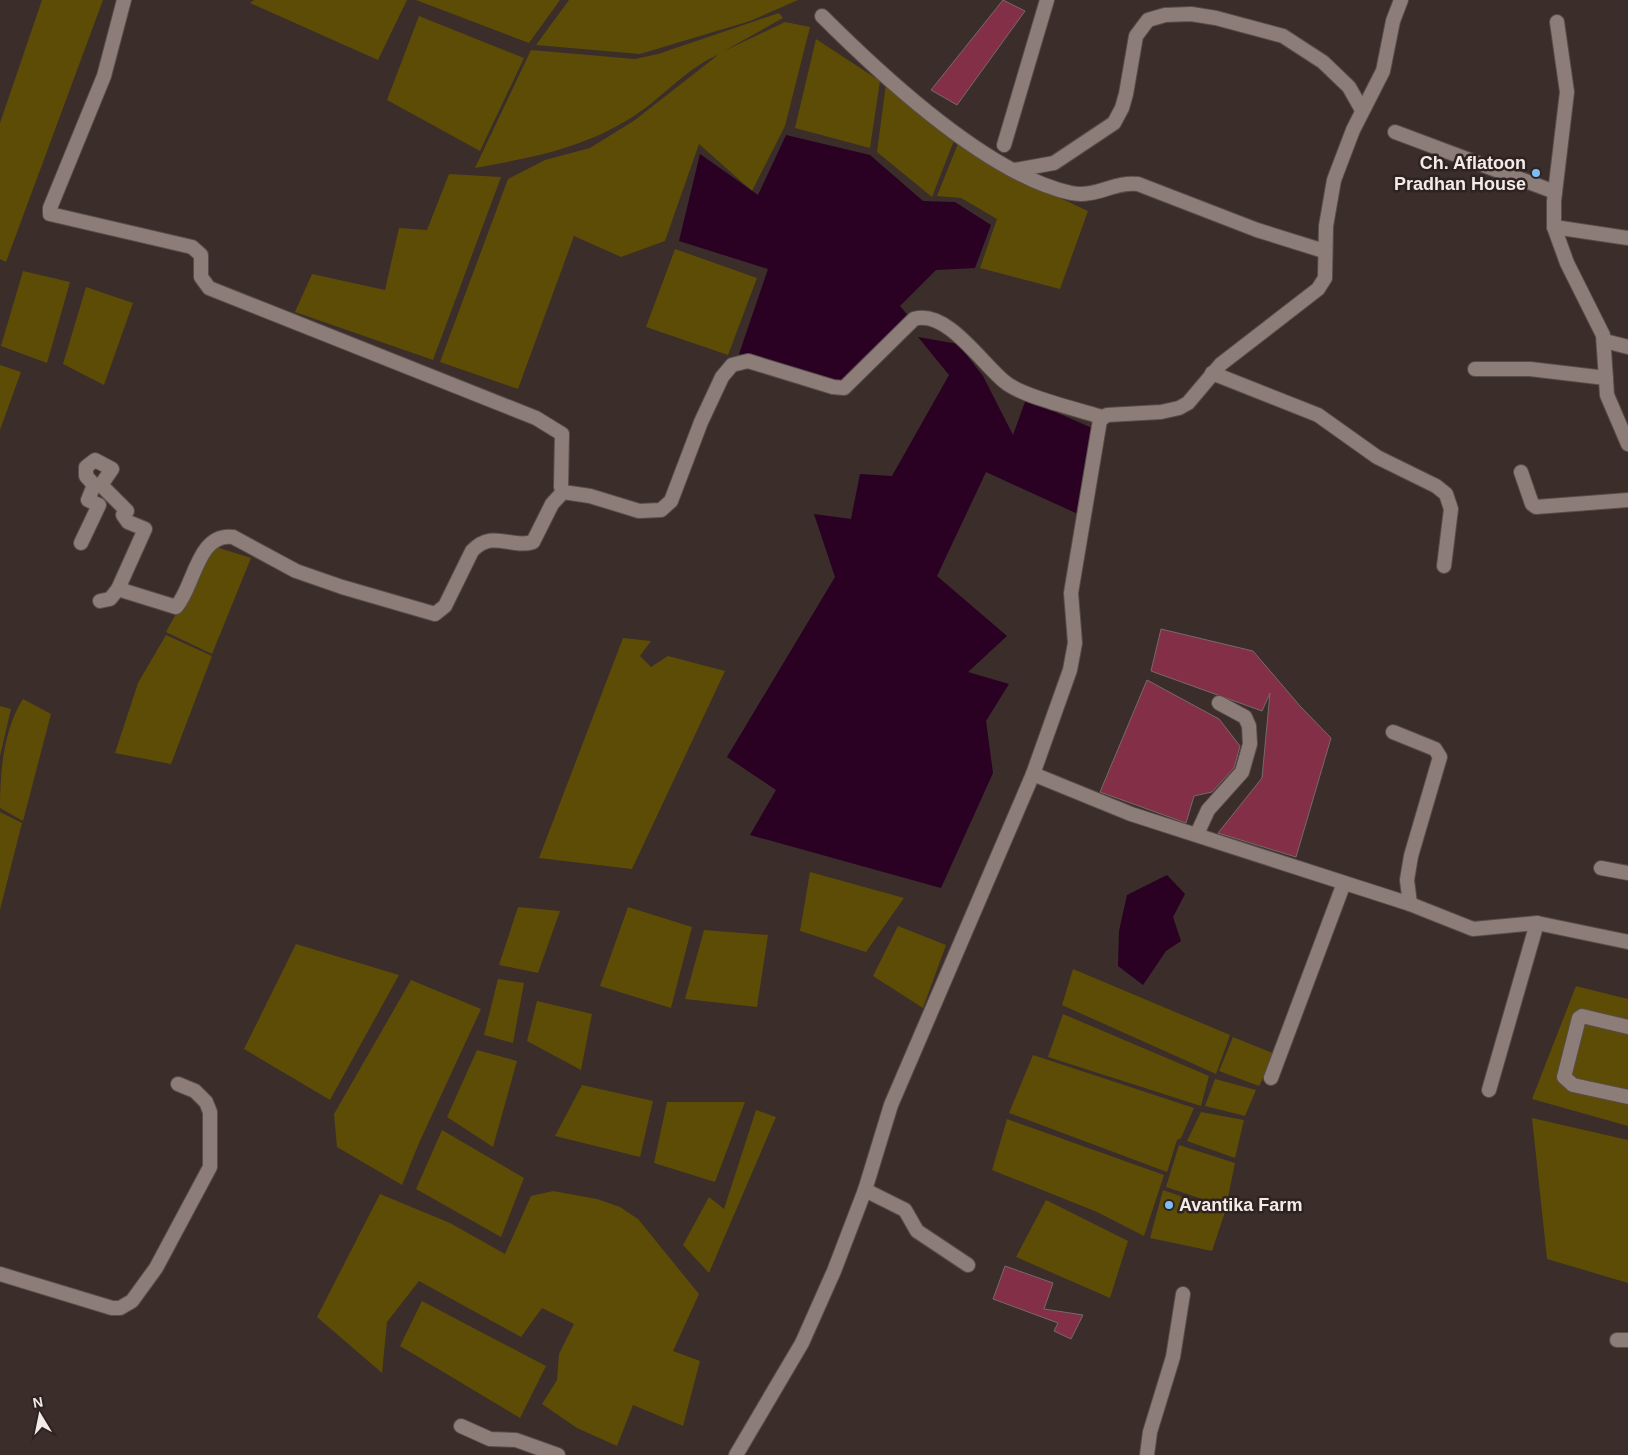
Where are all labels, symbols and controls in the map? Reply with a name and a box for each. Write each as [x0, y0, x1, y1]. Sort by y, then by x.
place label: Ch. Aflatoon Pradhan House [1394, 153, 1526, 194]
marker: Ch. Aflatoon Pradhan House [1530, 167, 1542, 179]
place label: Avantika Farm [1179, 1195, 1302, 1215]
marker: Avantika Farm [1163, 1199, 1175, 1211]
north arrow [15, 1390, 65, 1440]
text: N [31, 1393, 44, 1411]

